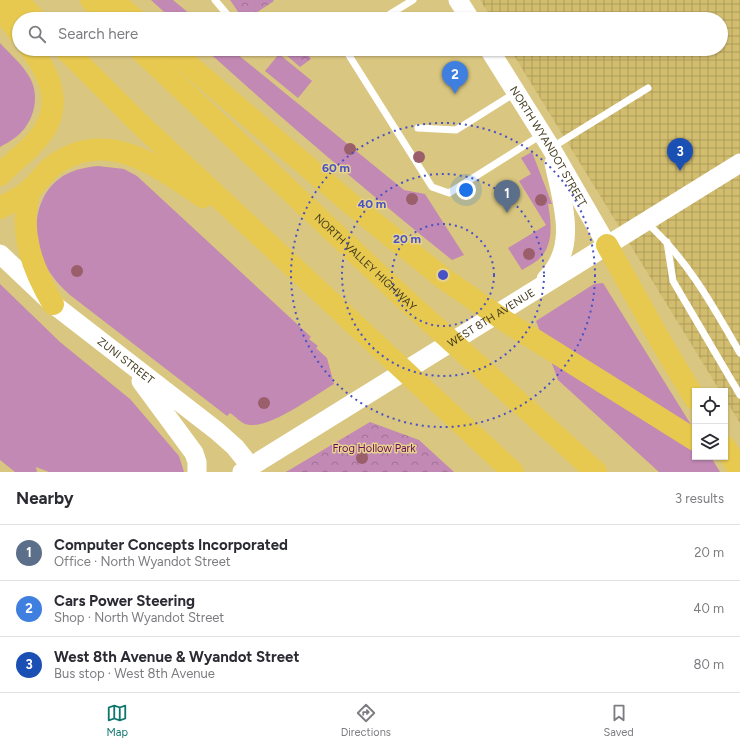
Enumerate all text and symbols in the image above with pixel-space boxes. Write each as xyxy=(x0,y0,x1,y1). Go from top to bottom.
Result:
search box xyxy=(12,12,728,56)
icon: search xyxy=(26,23,48,45)
text: Search here xyxy=(58,25,138,43)
pin: 2 xyxy=(442,61,468,94)
street label: NORTH WYANDOT STREET xyxy=(507,84,590,208)
pin: 3 xyxy=(667,138,693,171)
text: 60 m xyxy=(322,161,350,175)
your location xyxy=(456,180,476,200)
pin: 1 xyxy=(494,180,520,213)
text: 40 m xyxy=(358,197,386,211)
street label: NORTH VALLEY HIGHWAY xyxy=(312,211,420,313)
text: 20 m xyxy=(393,232,421,246)
centre of rings xyxy=(436,268,450,282)
street label: WEST 8TH AVENUE xyxy=(445,286,537,350)
street label: ZUNI STREET xyxy=(95,334,157,386)
map controls xyxy=(692,388,728,460)
button: locate xyxy=(692,388,728,424)
button: layers xyxy=(692,424,728,460)
park label: Frog Hollow Park xyxy=(332,442,416,455)
text: Nearby xyxy=(16,488,74,508)
text: 3 results xyxy=(675,491,724,506)
text: Computer Concepts Incorporated xyxy=(54,536,288,554)
text: 1 xyxy=(26,545,32,560)
text: 20 m xyxy=(694,545,724,560)
text: Office · North Wyandot Street xyxy=(54,554,231,569)
text: Cars Power Steering xyxy=(54,592,195,610)
text: 2 xyxy=(25,601,33,616)
text: 40 m xyxy=(693,601,724,616)
text: Shop · North Wyandot Street xyxy=(54,610,224,625)
text: West 8th Avenue & Wyandot Street xyxy=(54,648,299,666)
text: 3 xyxy=(25,657,33,672)
text: 80 m xyxy=(693,657,724,672)
text: Bus stop · West 8th Avenue xyxy=(54,666,215,681)
tab: Map xyxy=(106,702,128,739)
tab: Directions xyxy=(341,702,391,739)
tab: Saved xyxy=(603,702,634,739)

